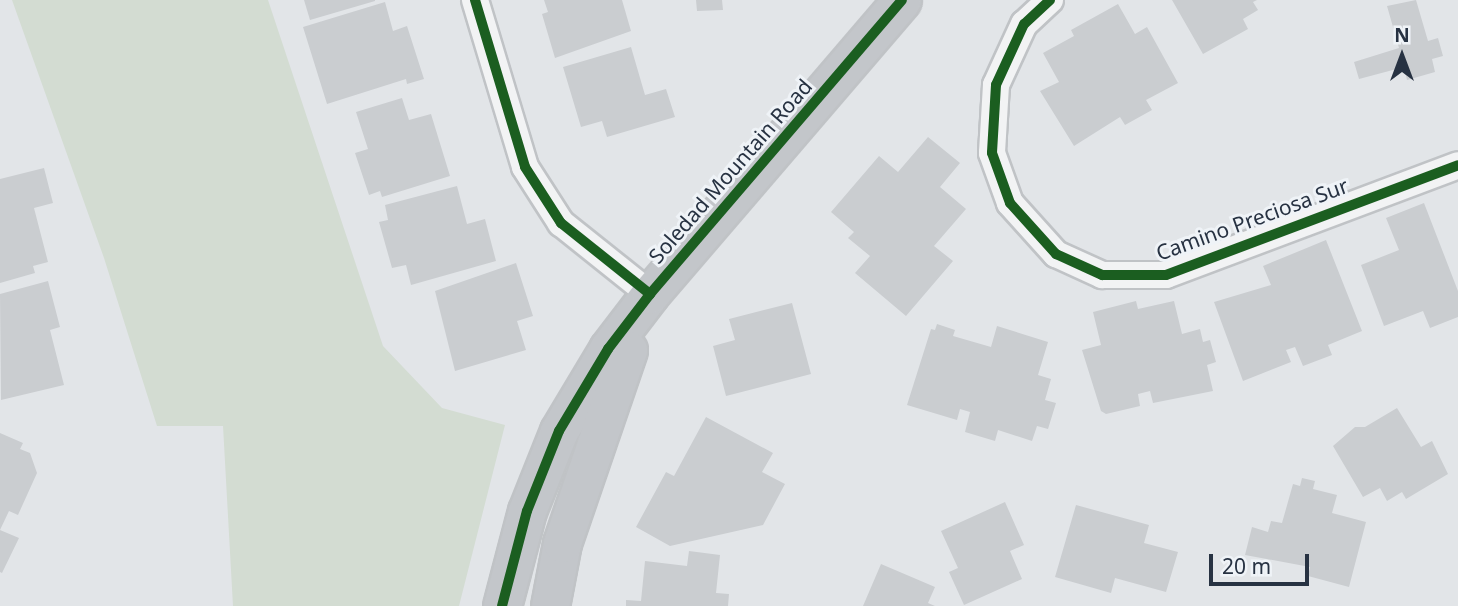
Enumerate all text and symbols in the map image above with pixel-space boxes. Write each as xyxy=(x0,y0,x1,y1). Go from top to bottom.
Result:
north arrow xyxy=(1367,21,1437,91)
text: N xyxy=(1394,22,1410,48)
street label: Soledad Mountain Road xyxy=(643,74,817,268)
street label: Camino Preciosa Sur xyxy=(1152,172,1352,266)
scale bar xyxy=(1213,540,1313,584)
text: 20 m xyxy=(1222,552,1271,580)

